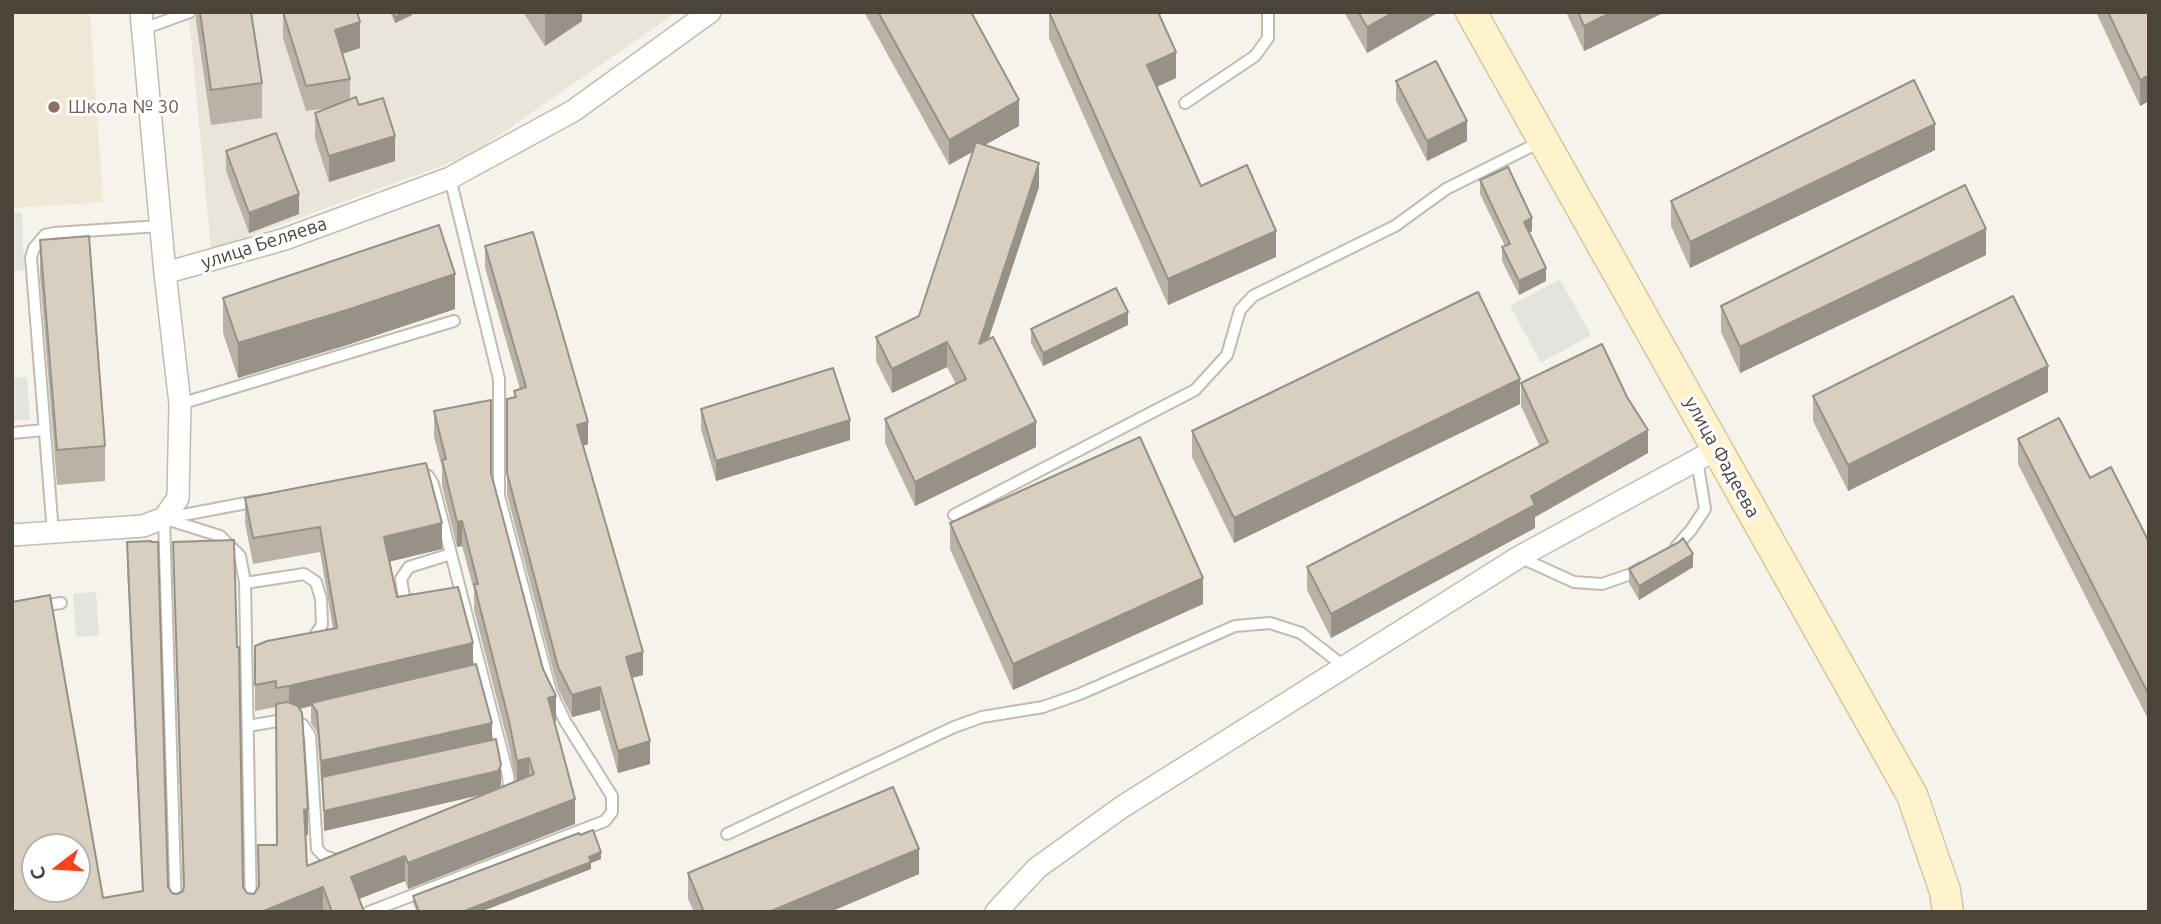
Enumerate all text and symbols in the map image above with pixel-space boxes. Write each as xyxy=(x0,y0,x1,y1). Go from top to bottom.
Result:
place label: Школа № 30 xyxy=(68,96,179,118)
marker: Школа № 30 xyxy=(46,99,62,115)
street label: улица Беляева xyxy=(198,212,330,274)
street label: улица Фадеева xyxy=(1679,393,1765,521)
north arrow xyxy=(21,833,91,903)
text: С xyxy=(26,865,50,883)

